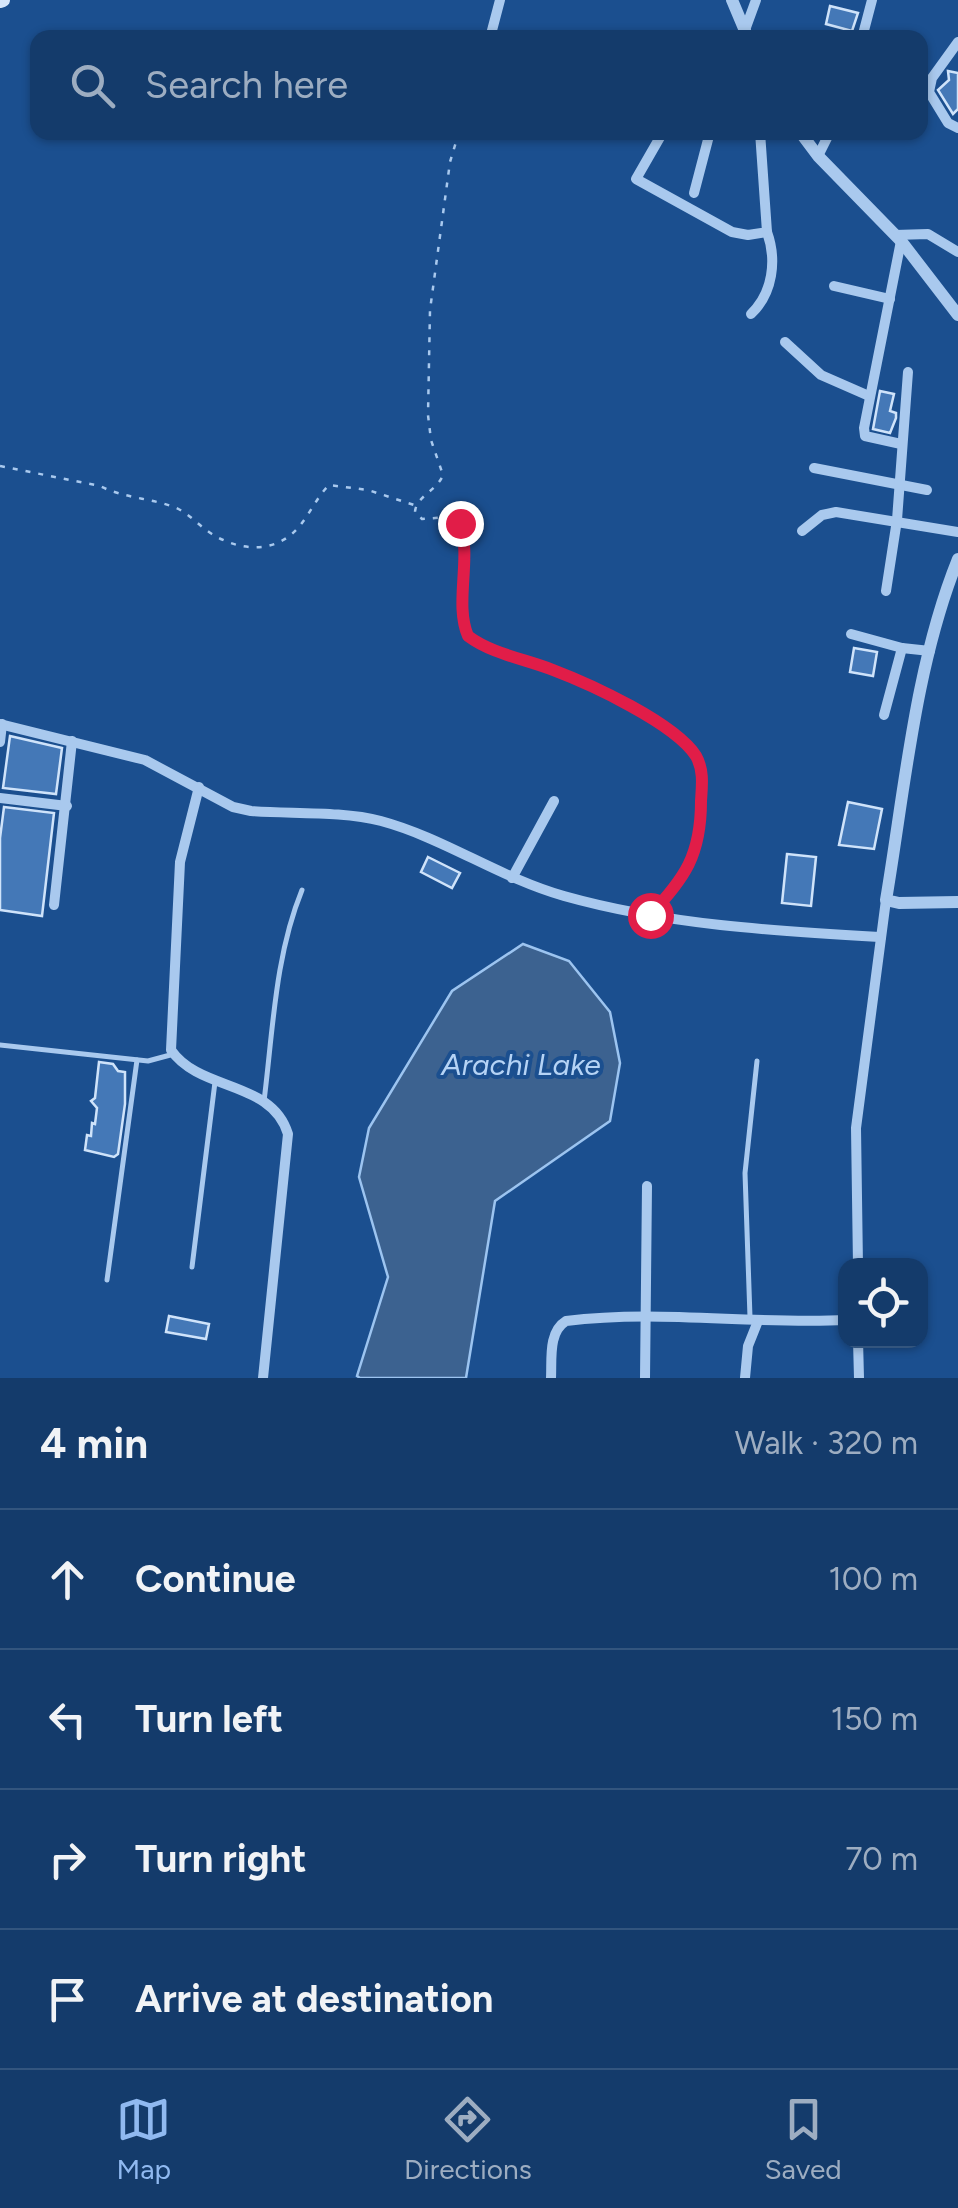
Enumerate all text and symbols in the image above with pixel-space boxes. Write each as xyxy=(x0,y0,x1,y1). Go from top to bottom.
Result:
search box xyxy=(30,30,928,140)
icon: search xyxy=(65,58,120,113)
text: Search here xyxy=(145,62,348,108)
route end xyxy=(438,501,484,547)
route start xyxy=(628,893,674,939)
water label: Arachi Lake xyxy=(440,1046,601,1083)
map controls xyxy=(838,1258,928,1348)
button: locate xyxy=(838,1258,928,1348)
text: 4 min xyxy=(40,1418,148,1469)
text: Walk · 320 m xyxy=(735,1424,918,1462)
icon: ahead xyxy=(40,1552,95,1607)
text: Continue xyxy=(135,1556,296,1602)
text: 100 m xyxy=(829,1560,918,1598)
icon: left xyxy=(40,1692,95,1747)
text: Turn left xyxy=(135,1696,283,1742)
text: 150 m xyxy=(831,1700,918,1738)
icon: right xyxy=(40,1832,95,1887)
text: Turn right xyxy=(135,1836,307,1882)
text: 70 m xyxy=(845,1840,918,1878)
icon: arrive xyxy=(40,1972,95,2027)
text: Arrive at destination xyxy=(135,1976,493,2022)
tab: Map xyxy=(116,2092,171,2186)
tab: Directions xyxy=(404,2092,532,2186)
tab: Saved xyxy=(764,2092,842,2186)

